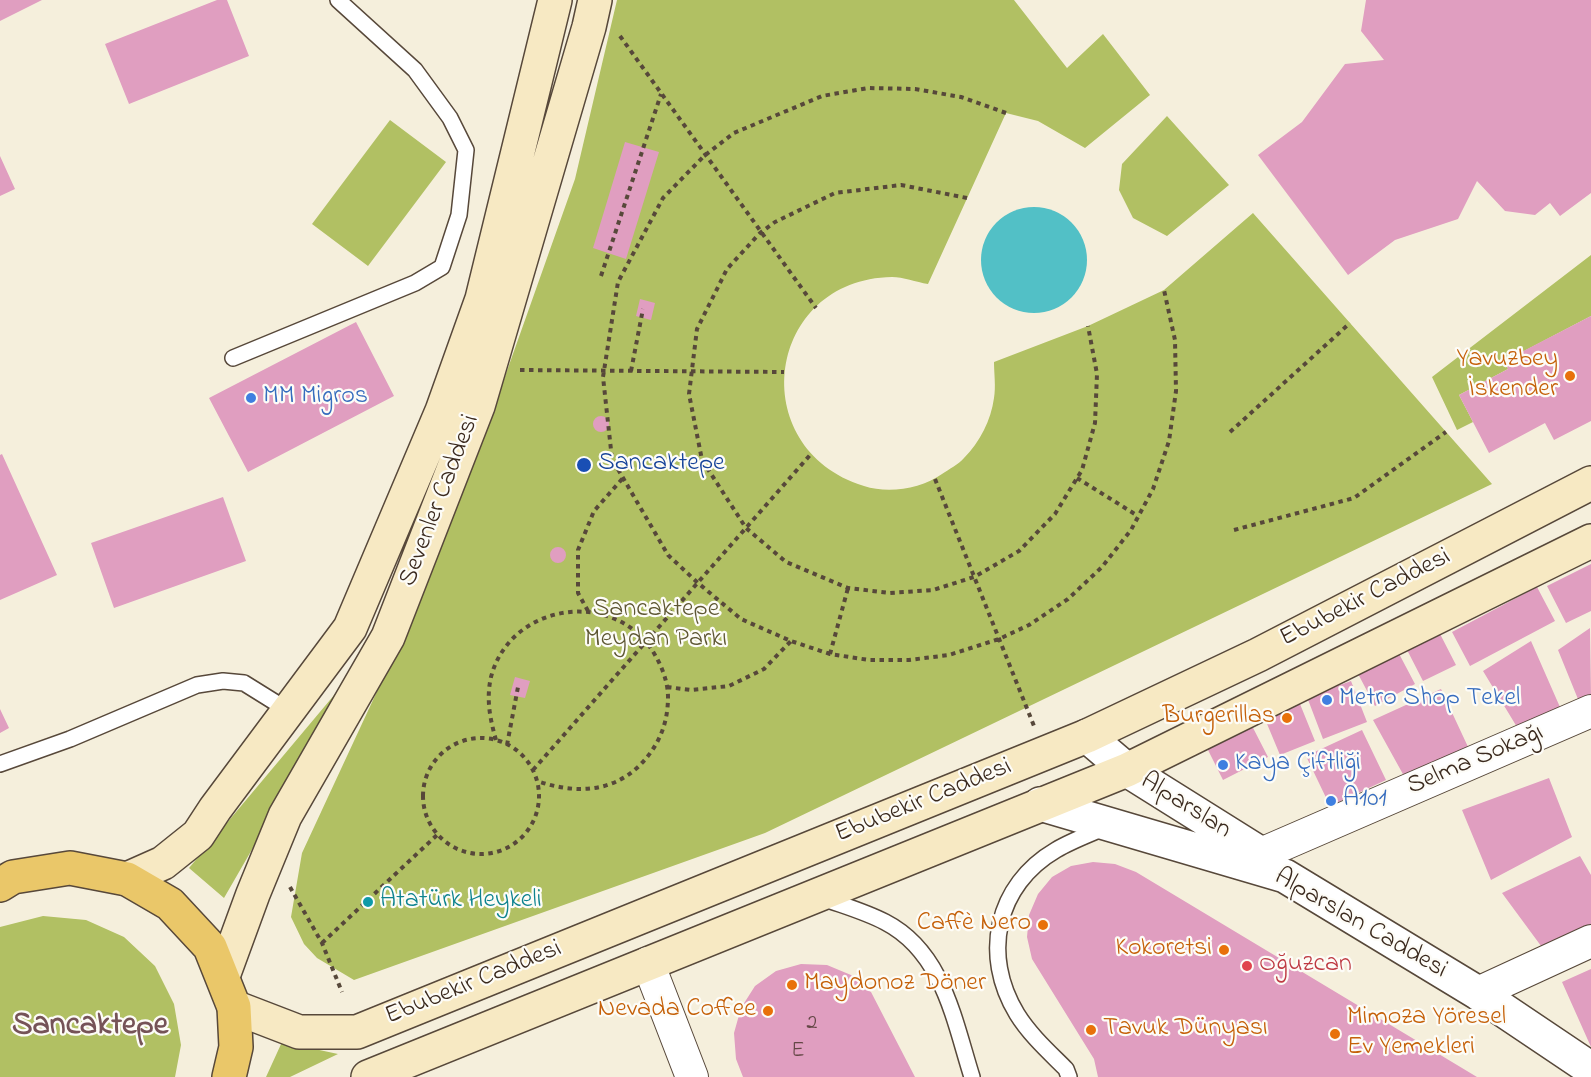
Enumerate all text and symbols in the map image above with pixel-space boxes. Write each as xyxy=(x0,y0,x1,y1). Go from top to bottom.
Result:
place label: Yavuzbey İskender xyxy=(1456,345,1558,406)
marker: Yavuzbey İskender xyxy=(1563,369,1577,383)
place label: MM Migros xyxy=(263,382,368,414)
marker: MM Migros xyxy=(244,391,258,405)
street label: Sevenler Caddesi xyxy=(394,411,488,591)
place label: Sancaktepe xyxy=(598,449,725,481)
marker: Sancaktepe xyxy=(575,456,593,474)
street label: Ebubekir Caddesi xyxy=(1275,543,1457,655)
park label: Sancaktepe Meydan Parkı xyxy=(585,595,727,656)
place label: Metro Shop Tekel xyxy=(1339,684,1520,716)
marker: Metro Shop Tekel xyxy=(1320,693,1334,707)
place label: Burgerillas xyxy=(1163,702,1275,734)
marker: Burgerillas xyxy=(1280,711,1294,725)
street label: Selma Sokağı xyxy=(1403,718,1549,804)
place label: Kaya Çiftliği xyxy=(1235,749,1361,781)
street label: Ebubekir Caddesi xyxy=(831,752,1017,852)
marker: Kaya Çiftliği xyxy=(1216,758,1230,772)
street label: Alparslan xyxy=(1134,767,1236,847)
place label: A101 xyxy=(1343,785,1387,817)
marker: A101 xyxy=(1324,794,1338,808)
street label: Alparslan Caddesi xyxy=(1268,863,1452,987)
place label: Atatürk Heykeli xyxy=(380,886,542,918)
marker: Atatürk Heykeli xyxy=(361,895,375,909)
place label: Caffè Nero xyxy=(917,909,1031,941)
marker: Caffè Nero xyxy=(1036,918,1050,932)
street label: Ebubekir Caddesi xyxy=(381,934,567,1034)
place label: Kokoretsi xyxy=(1115,934,1212,966)
marker: Kokoretsi xyxy=(1217,943,1231,957)
place label: Oğuzcan xyxy=(1259,950,1352,982)
marker: Oğuzcan xyxy=(1240,959,1254,973)
place label: Maydonoz Döner xyxy=(804,969,986,1001)
marker: Maydonoz Döner xyxy=(785,978,799,992)
place label: Nevada Coffee xyxy=(598,995,756,1027)
place label: Mimoza Yöresel Ev Yemekleri xyxy=(1347,1003,1506,1064)
marker: Nevada Coffee xyxy=(761,1004,775,1018)
district label: Sancaktepe xyxy=(12,1009,168,1047)
house number: 2 xyxy=(807,1011,817,1037)
place label: Tavuk Dünyası xyxy=(1103,1014,1268,1046)
marker: Tavuk Dünyası xyxy=(1084,1023,1098,1037)
marker: Mimoza Yöresel Ev Yemekleri xyxy=(1328,1027,1342,1041)
house number: E xyxy=(791,1039,805,1065)

